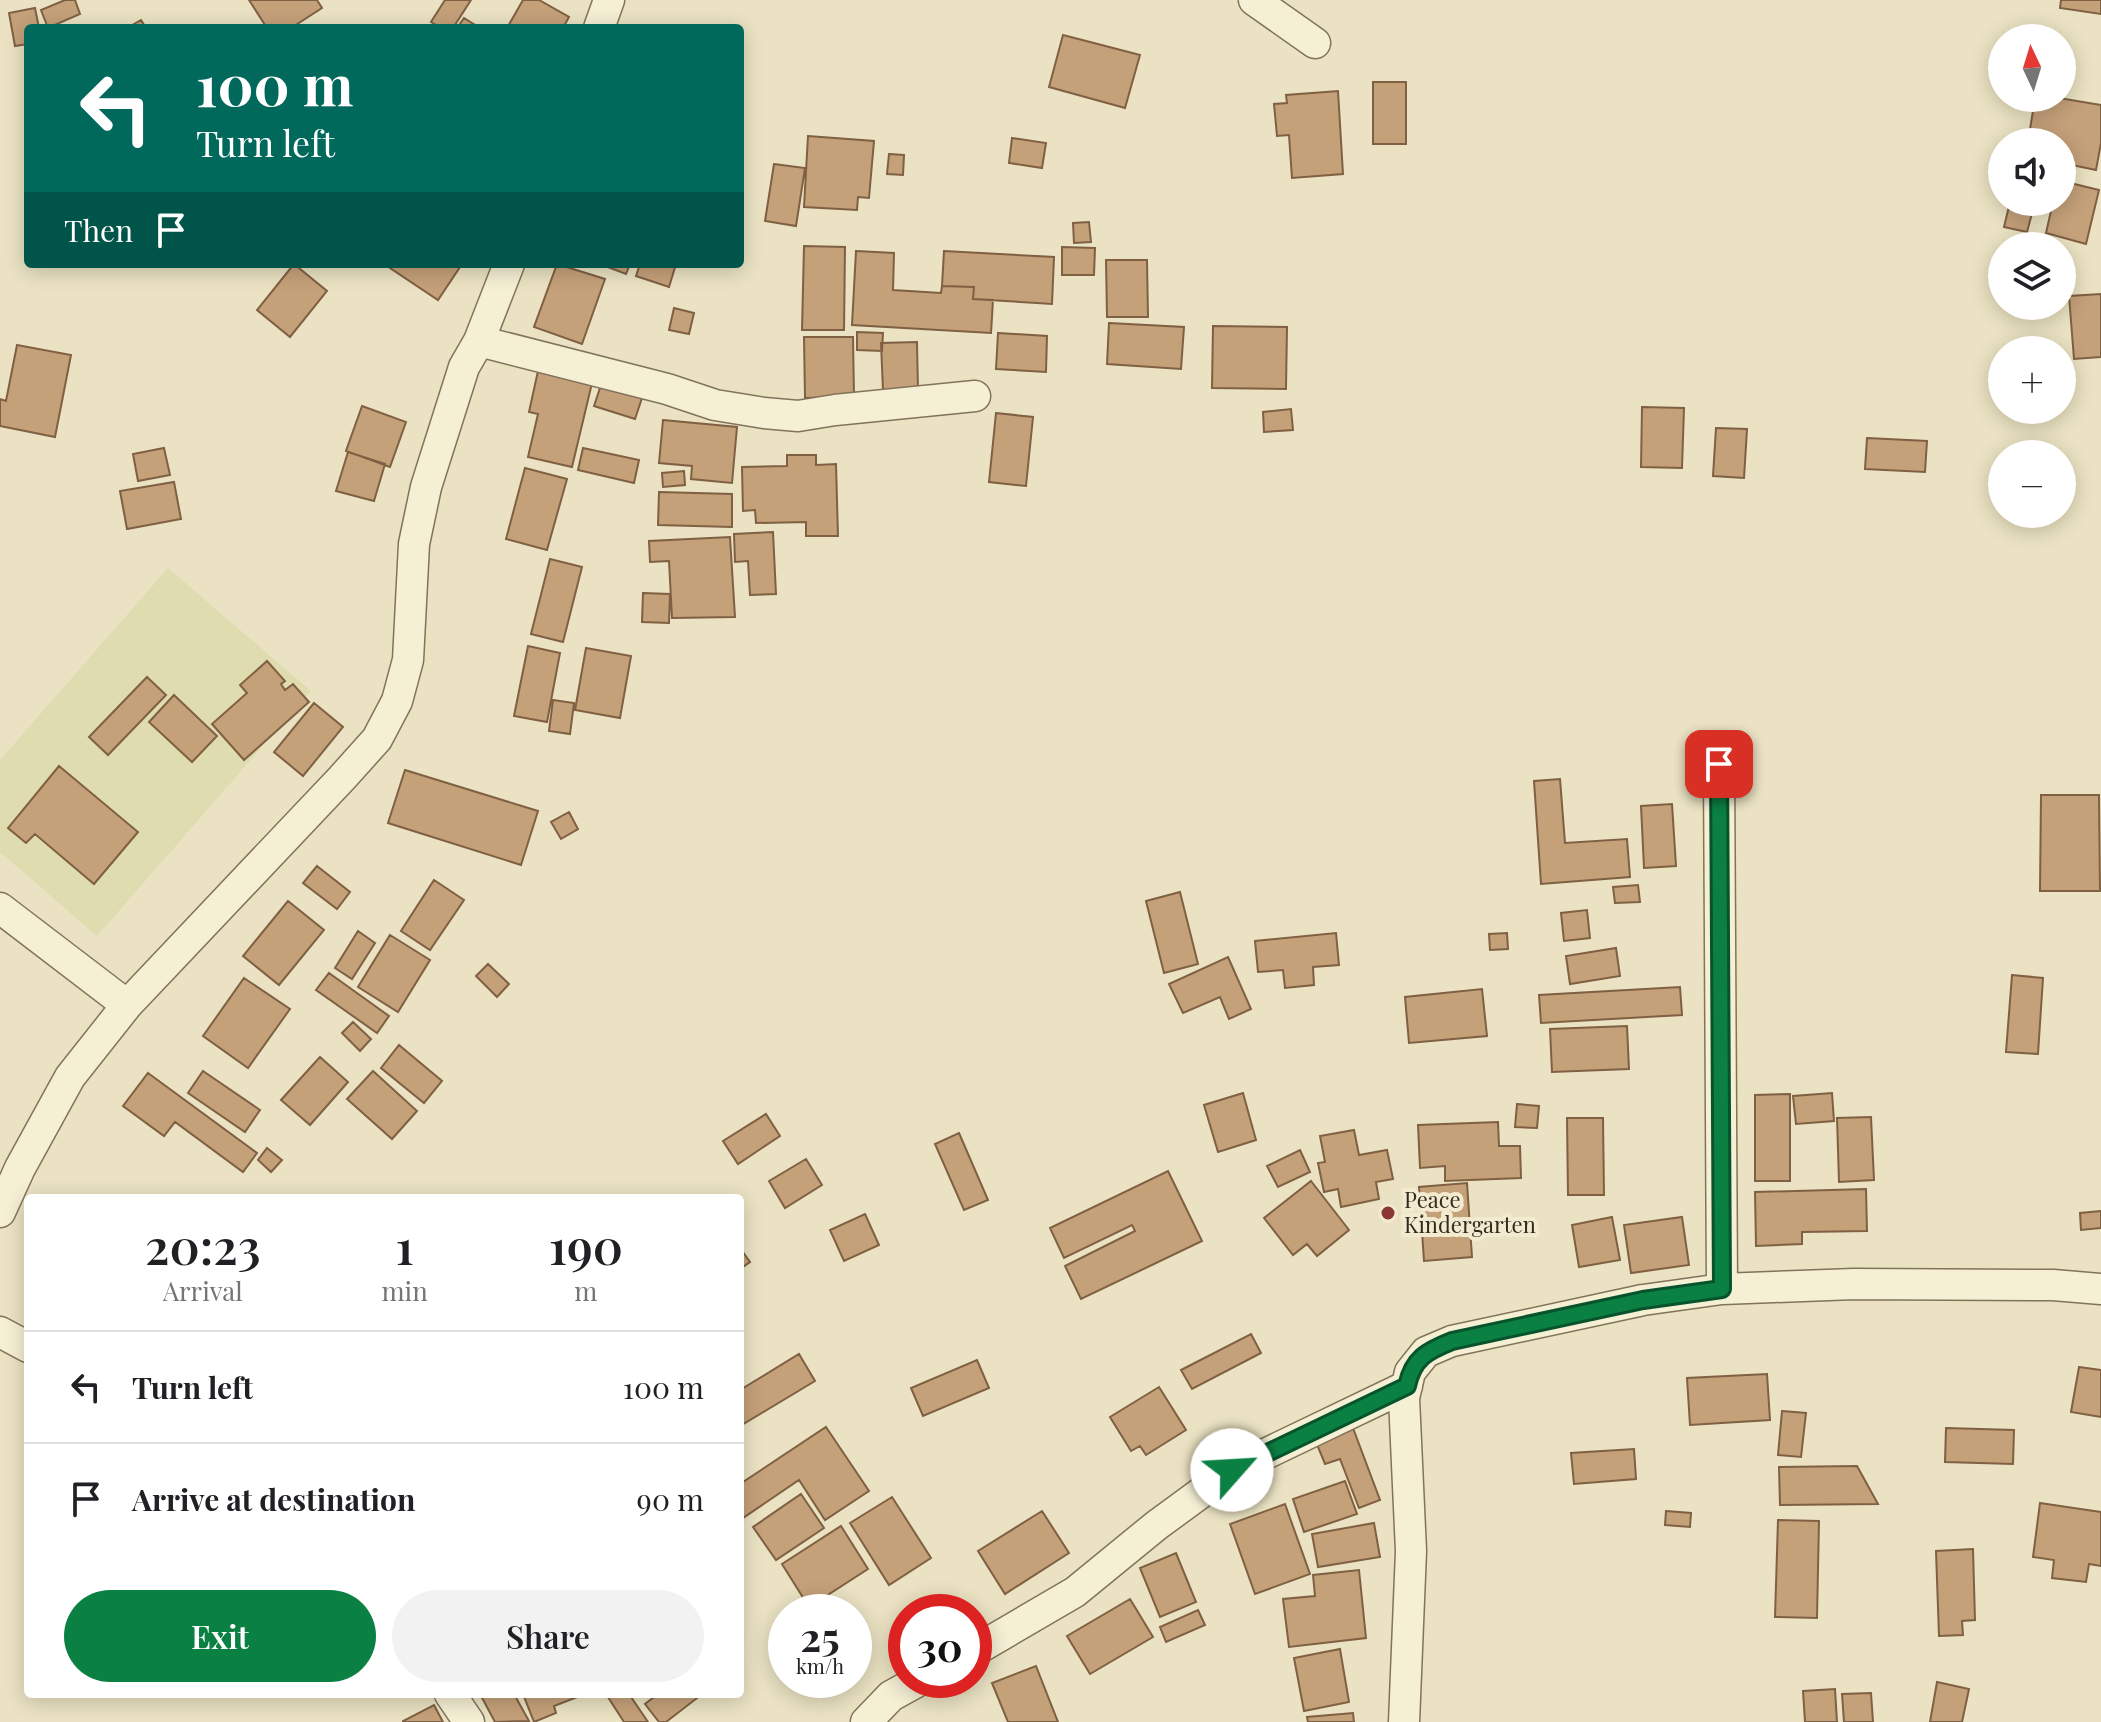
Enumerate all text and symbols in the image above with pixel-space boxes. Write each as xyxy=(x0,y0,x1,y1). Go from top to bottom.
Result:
north arrow xyxy=(1988,24,2076,112)
map controls xyxy=(1988,24,2076,528)
text: 100 m xyxy=(196,46,353,121)
icon: left xyxy=(64,56,168,160)
text: Turn left xyxy=(196,118,335,166)
button: sound xyxy=(1988,128,2076,216)
icon: arrive xyxy=(149,208,193,252)
text: Then xyxy=(64,210,133,250)
button: layers xyxy=(1988,232,2076,320)
button: + xyxy=(1988,336,2076,424)
button: − xyxy=(1988,440,2076,528)
pin xyxy=(1685,730,1753,798)
icon: arrive xyxy=(1697,742,1741,786)
place label: Peace Kindergarten xyxy=(1404,1184,1536,1239)
marker: Peace Kindergarten xyxy=(1379,1204,1397,1222)
text: 20:23 xyxy=(145,1213,260,1277)
text: 1 xyxy=(395,1213,414,1277)
text: 190 xyxy=(549,1213,623,1277)
text: Arrival xyxy=(163,1273,243,1308)
text: min xyxy=(381,1273,428,1308)
text: m xyxy=(574,1273,597,1308)
icon: left xyxy=(64,1365,108,1409)
text: Turn left xyxy=(132,1367,253,1407)
text: 100 m xyxy=(623,1367,704,1407)
position arrow xyxy=(1190,1428,1274,1512)
icon: arrive xyxy=(64,1477,108,1521)
text: Arrive at destination xyxy=(132,1479,415,1519)
text: 90 m xyxy=(637,1479,704,1519)
button: Exit xyxy=(64,1590,376,1682)
button: Share xyxy=(392,1590,704,1682)
speed limit sign: 30 xyxy=(888,1594,992,1698)
text: 25 xyxy=(800,1609,840,1662)
text: km/h xyxy=(796,1652,844,1679)

